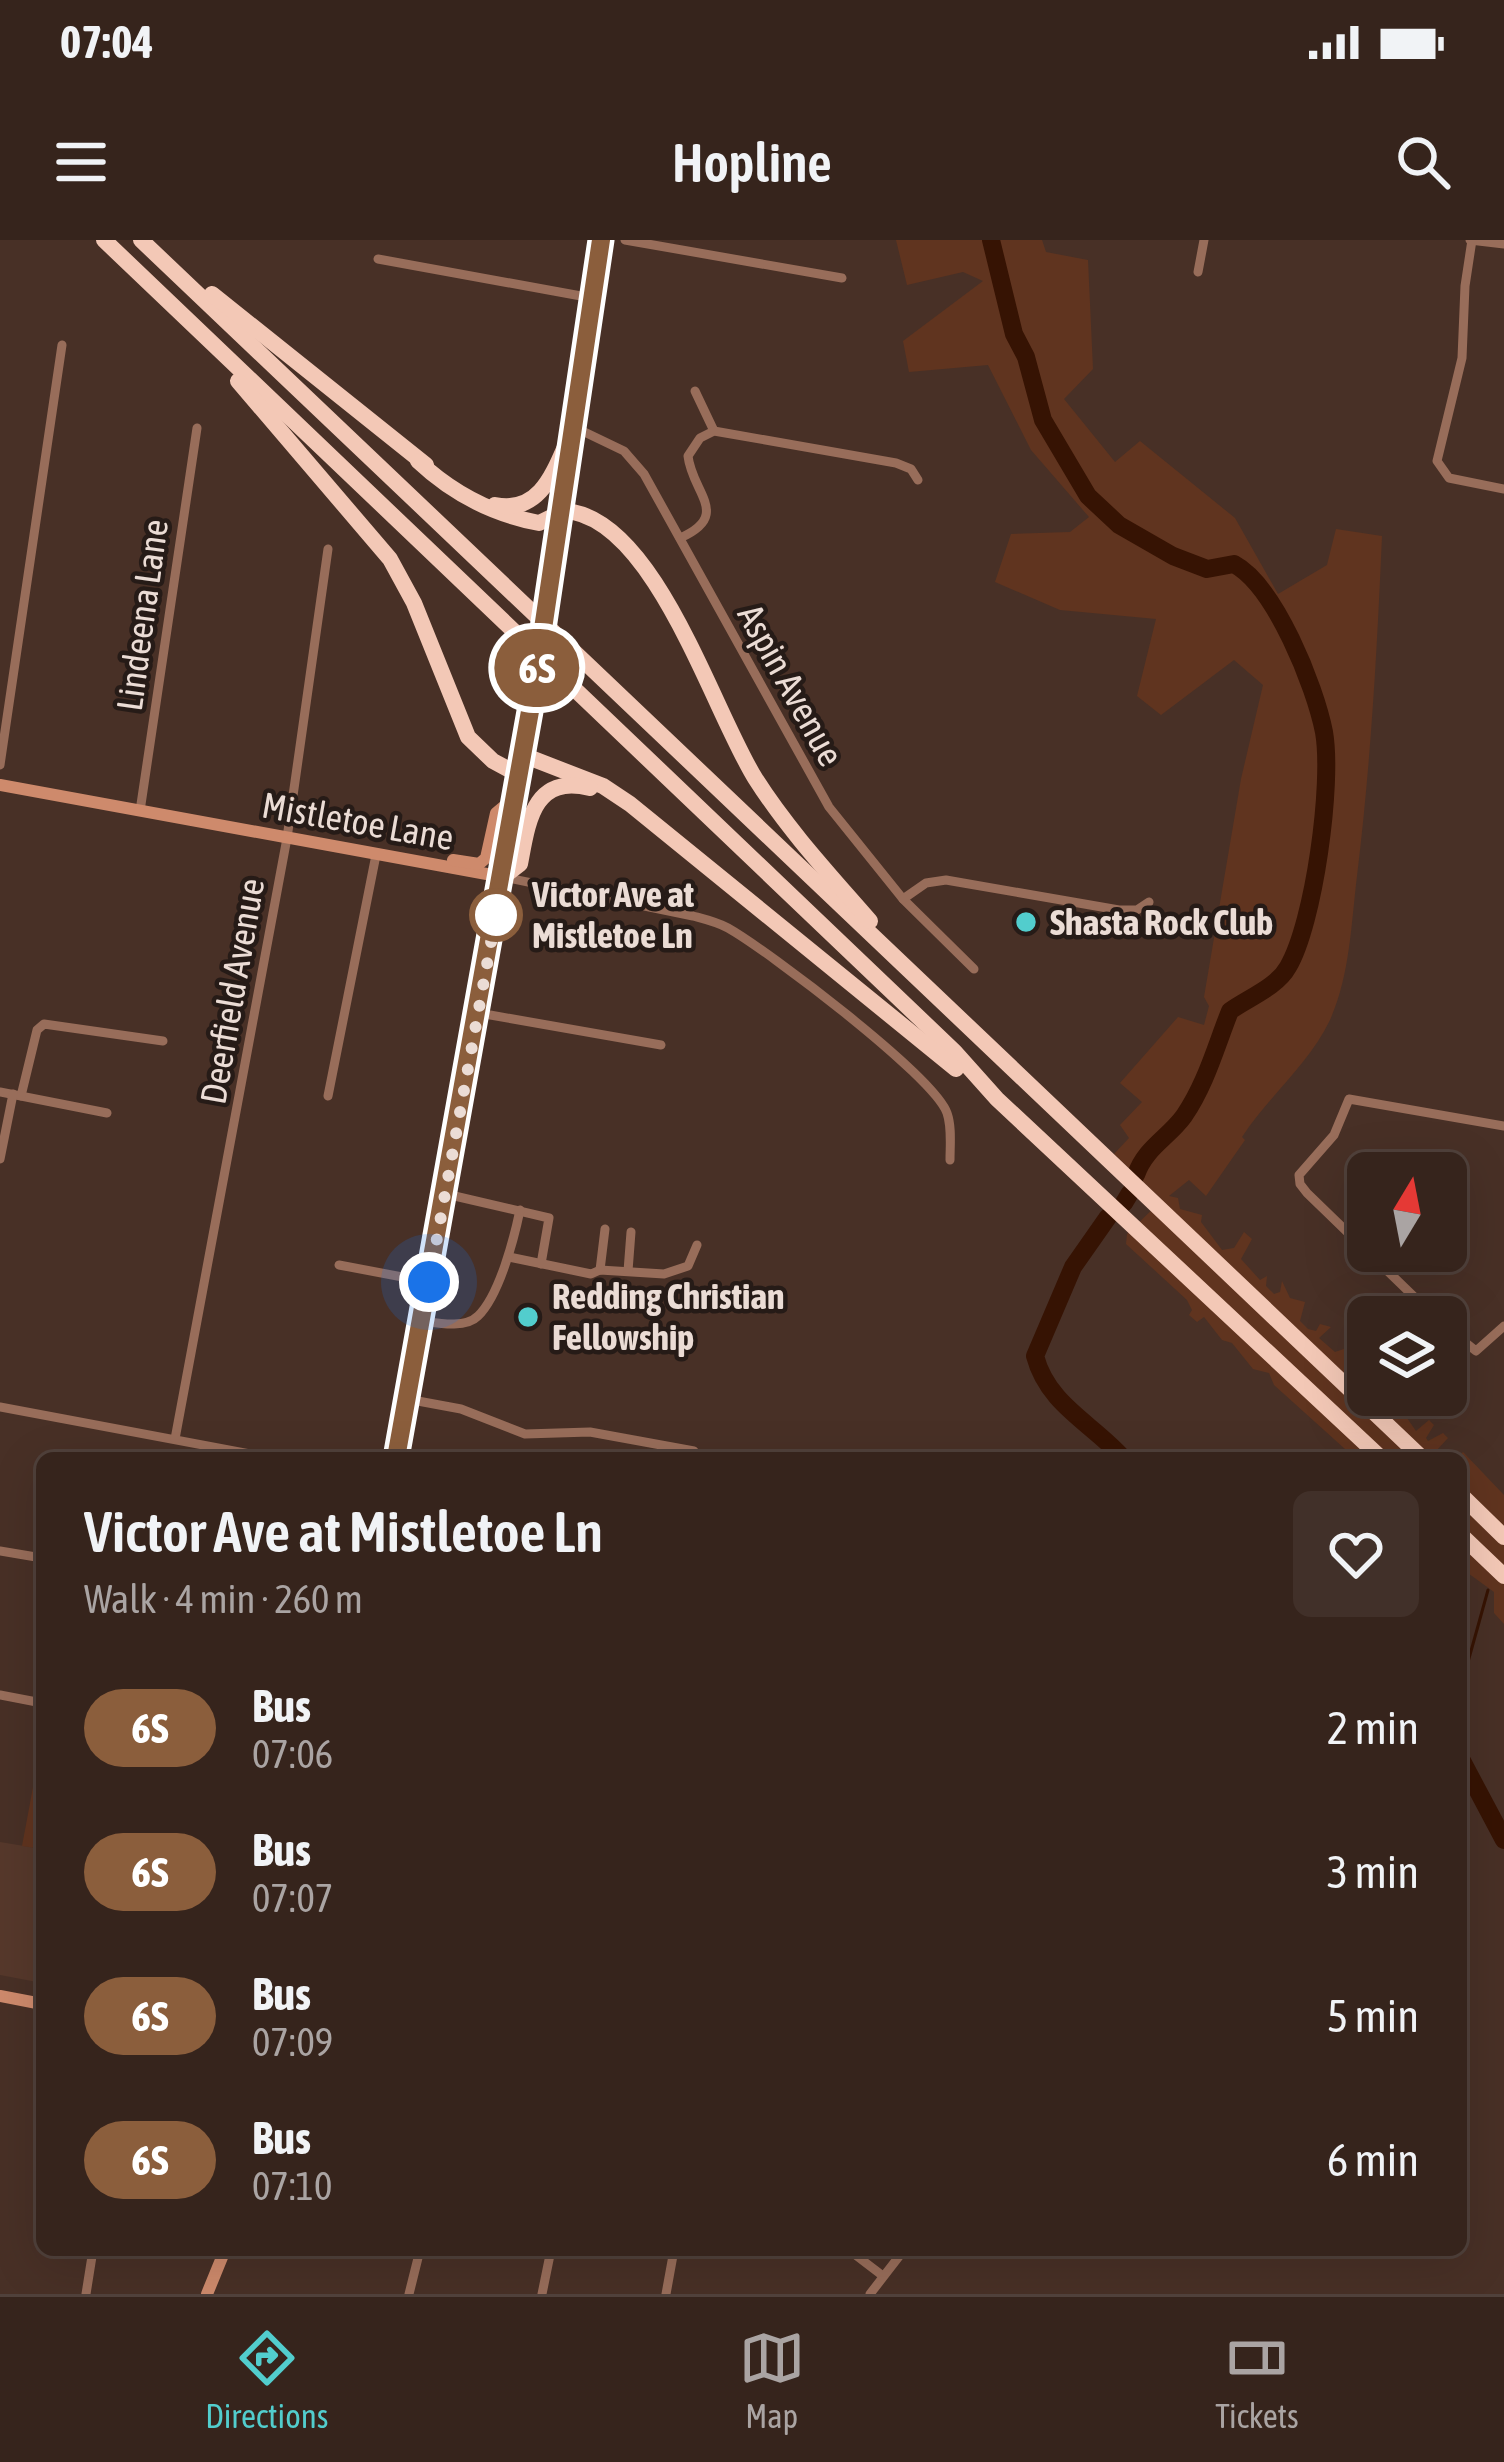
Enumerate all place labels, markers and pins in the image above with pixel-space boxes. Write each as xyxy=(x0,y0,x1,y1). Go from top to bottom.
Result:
place label: Victor Ave at Mistletoe Ln xyxy=(531,873,695,956)
marker: Victor Ave at Mistletoe Ln xyxy=(471,890,521,940)
place label: Shasta Rock Club xyxy=(1050,901,1273,943)
marker: Shasta Rock Club xyxy=(1013,909,1039,935)
place label: Redding Christian Fellowship xyxy=(552,1275,785,1358)
marker: Redding Christian Fellowship xyxy=(515,1304,541,1330)

